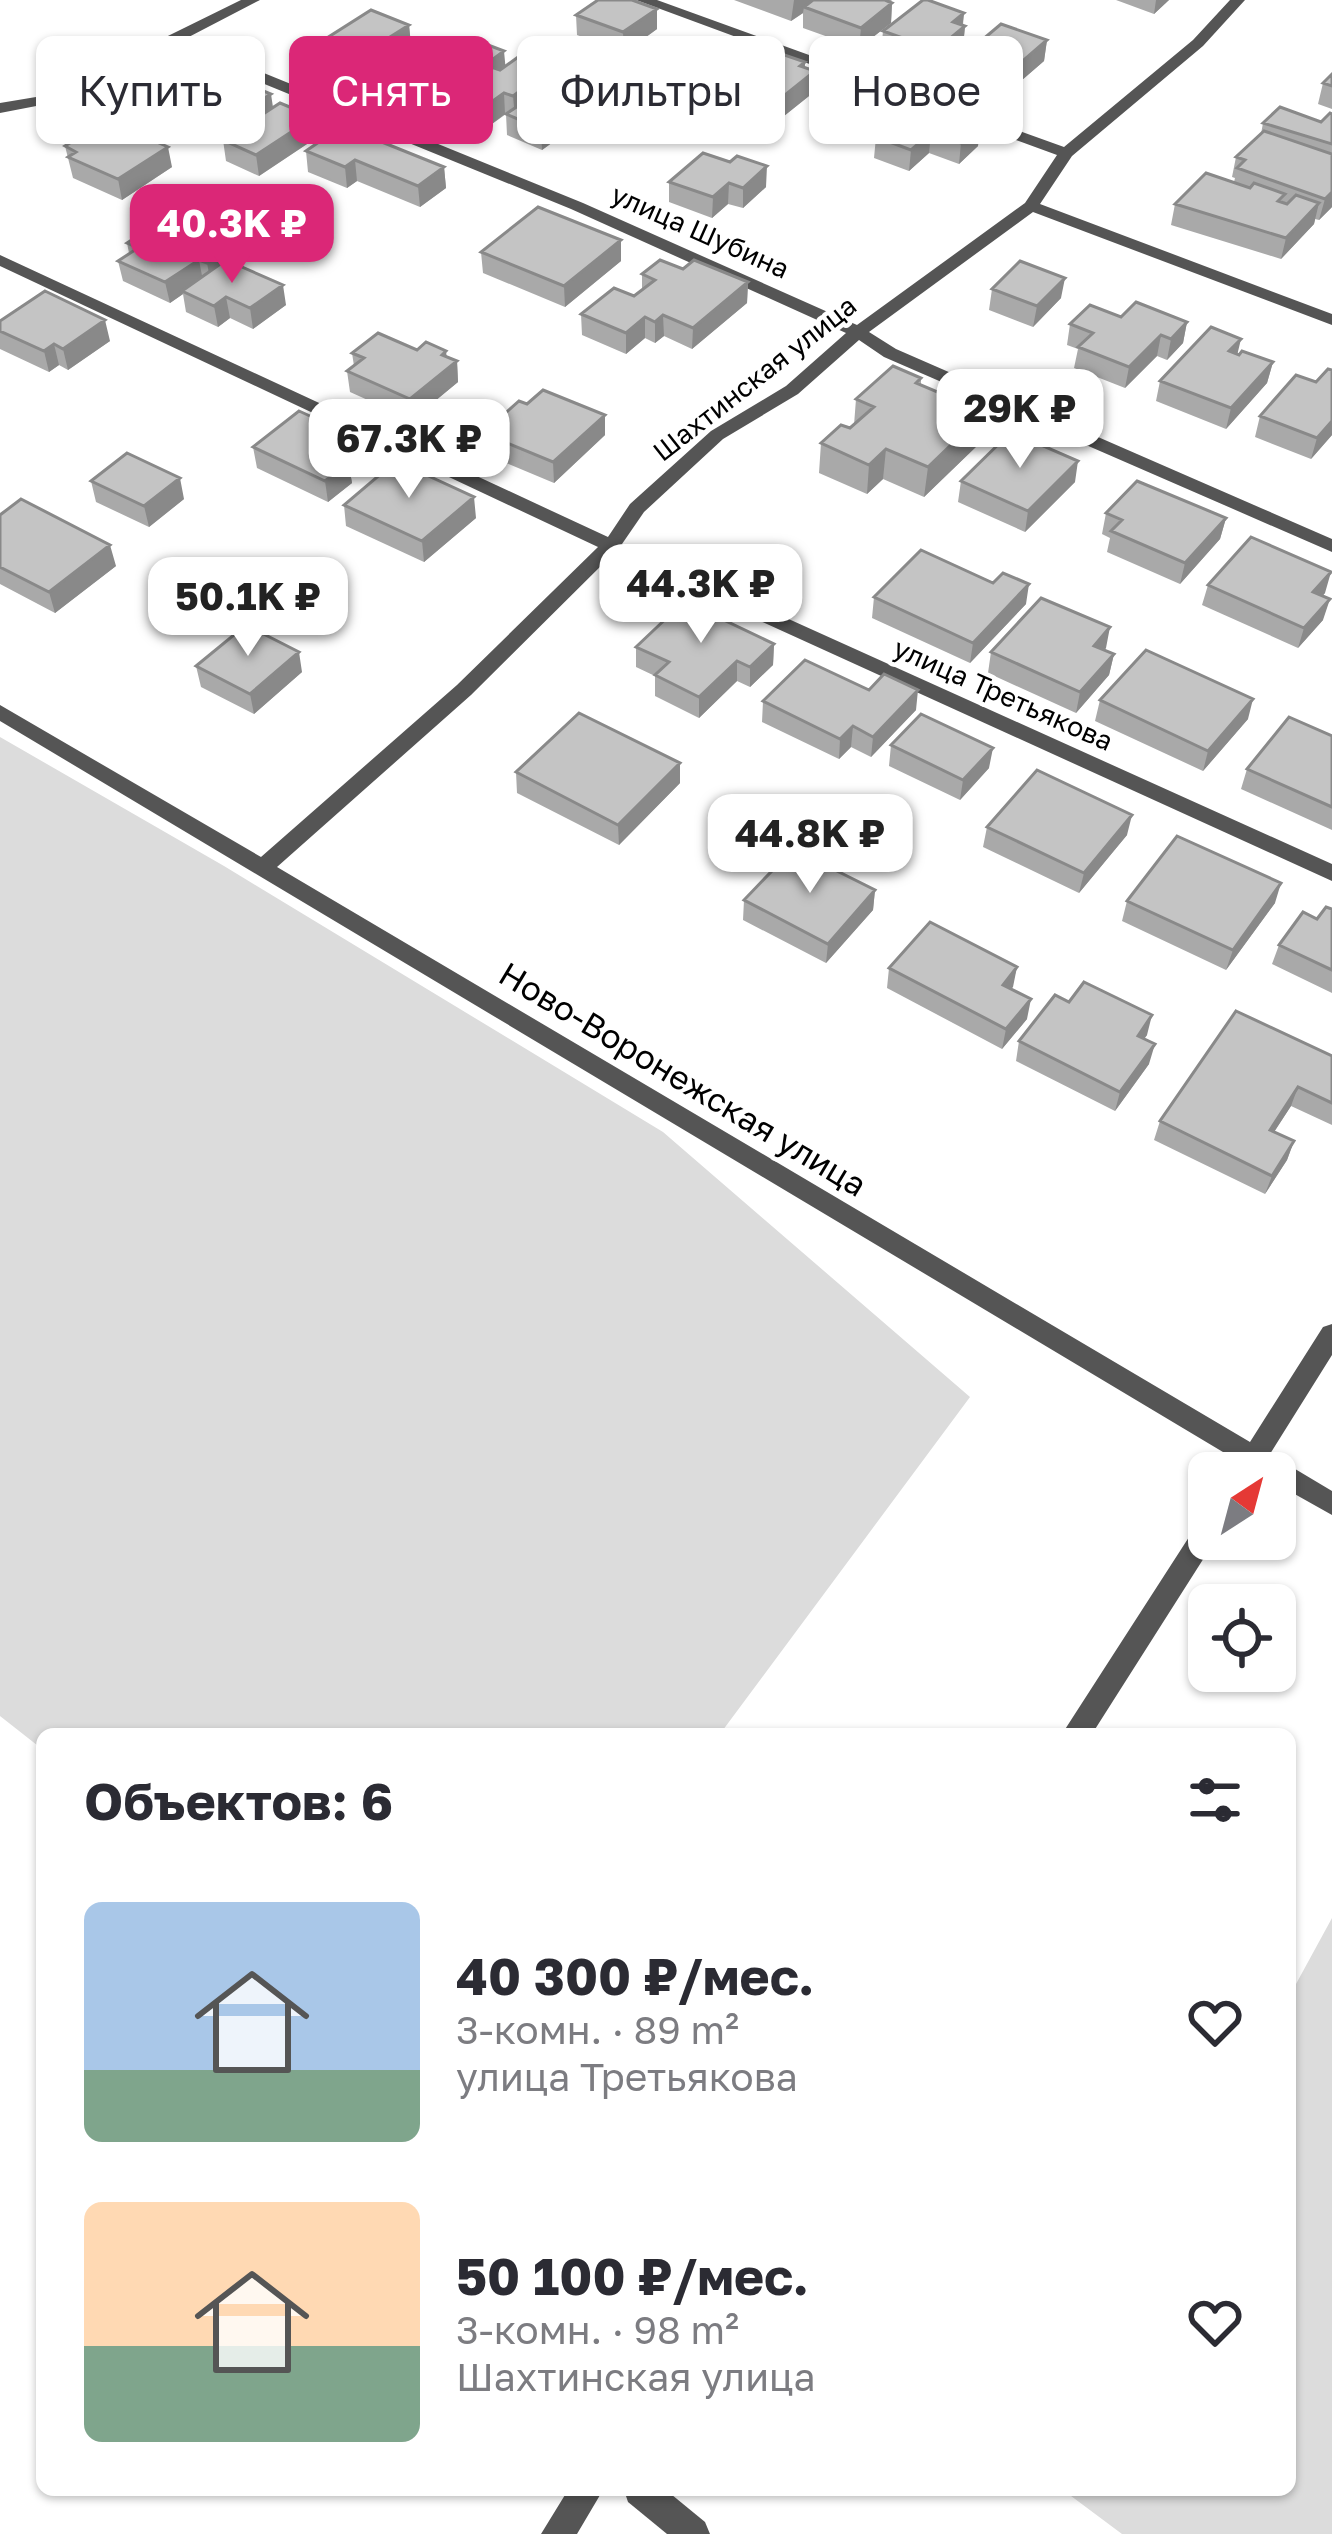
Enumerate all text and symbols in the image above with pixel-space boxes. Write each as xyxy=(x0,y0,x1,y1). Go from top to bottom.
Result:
chip: Купить xyxy=(36,36,265,144)
chip: Снять xyxy=(289,36,493,144)
chip: Фильтры xyxy=(517,36,785,144)
chip: Новое xyxy=(809,36,1023,144)
street label: улица Шубина xyxy=(606,178,794,285)
pin: 40.3K ₽ xyxy=(121,184,343,286)
text: 40.3K ₽ xyxy=(157,199,307,246)
street label: Шахтинская улица xyxy=(646,289,862,467)
pin: 29K ₽ xyxy=(936,369,1104,471)
text: 29K ₽ xyxy=(964,384,1076,431)
pin: 67.3K ₽ xyxy=(298,399,520,501)
text: 67.3K ₽ xyxy=(336,414,482,461)
pin: 44.3K ₽ xyxy=(590,544,812,646)
pin: 50.1K ₽ xyxy=(137,557,359,659)
text: 44.3K ₽ xyxy=(626,559,776,606)
text: 50.1K ₽ xyxy=(175,572,321,619)
street label: улица Третьякова xyxy=(889,631,1118,757)
pin: 44.8K ₽ xyxy=(699,794,921,896)
text: 44.8K ₽ xyxy=(735,809,885,856)
street label: Ново-Воронежская улица xyxy=(493,953,874,1204)
north arrow xyxy=(1188,1452,1296,1560)
map controls xyxy=(1188,1452,1296,1692)
button: locate xyxy=(1188,1584,1296,1692)
icon: filters xyxy=(1182,1767,1248,1833)
text: Объектов: 6 xyxy=(84,1770,393,1831)
text: 40 300 ₽/мес. xyxy=(456,1945,814,2006)
icon: home xyxy=(180,1950,324,2094)
icon: heart xyxy=(1182,1989,1248,2055)
text: 3-комн. · 89 m² xyxy=(456,2006,739,2053)
text: улица Третьякова xyxy=(456,2053,798,2100)
text: 50 100 ₽/мес. xyxy=(456,2245,809,2306)
icon: home xyxy=(180,2250,324,2394)
icon: heart xyxy=(1182,2289,1248,2355)
text: 3-комн. · 98 m² xyxy=(456,2306,739,2353)
text: Шахтинская улица xyxy=(456,2353,816,2400)

